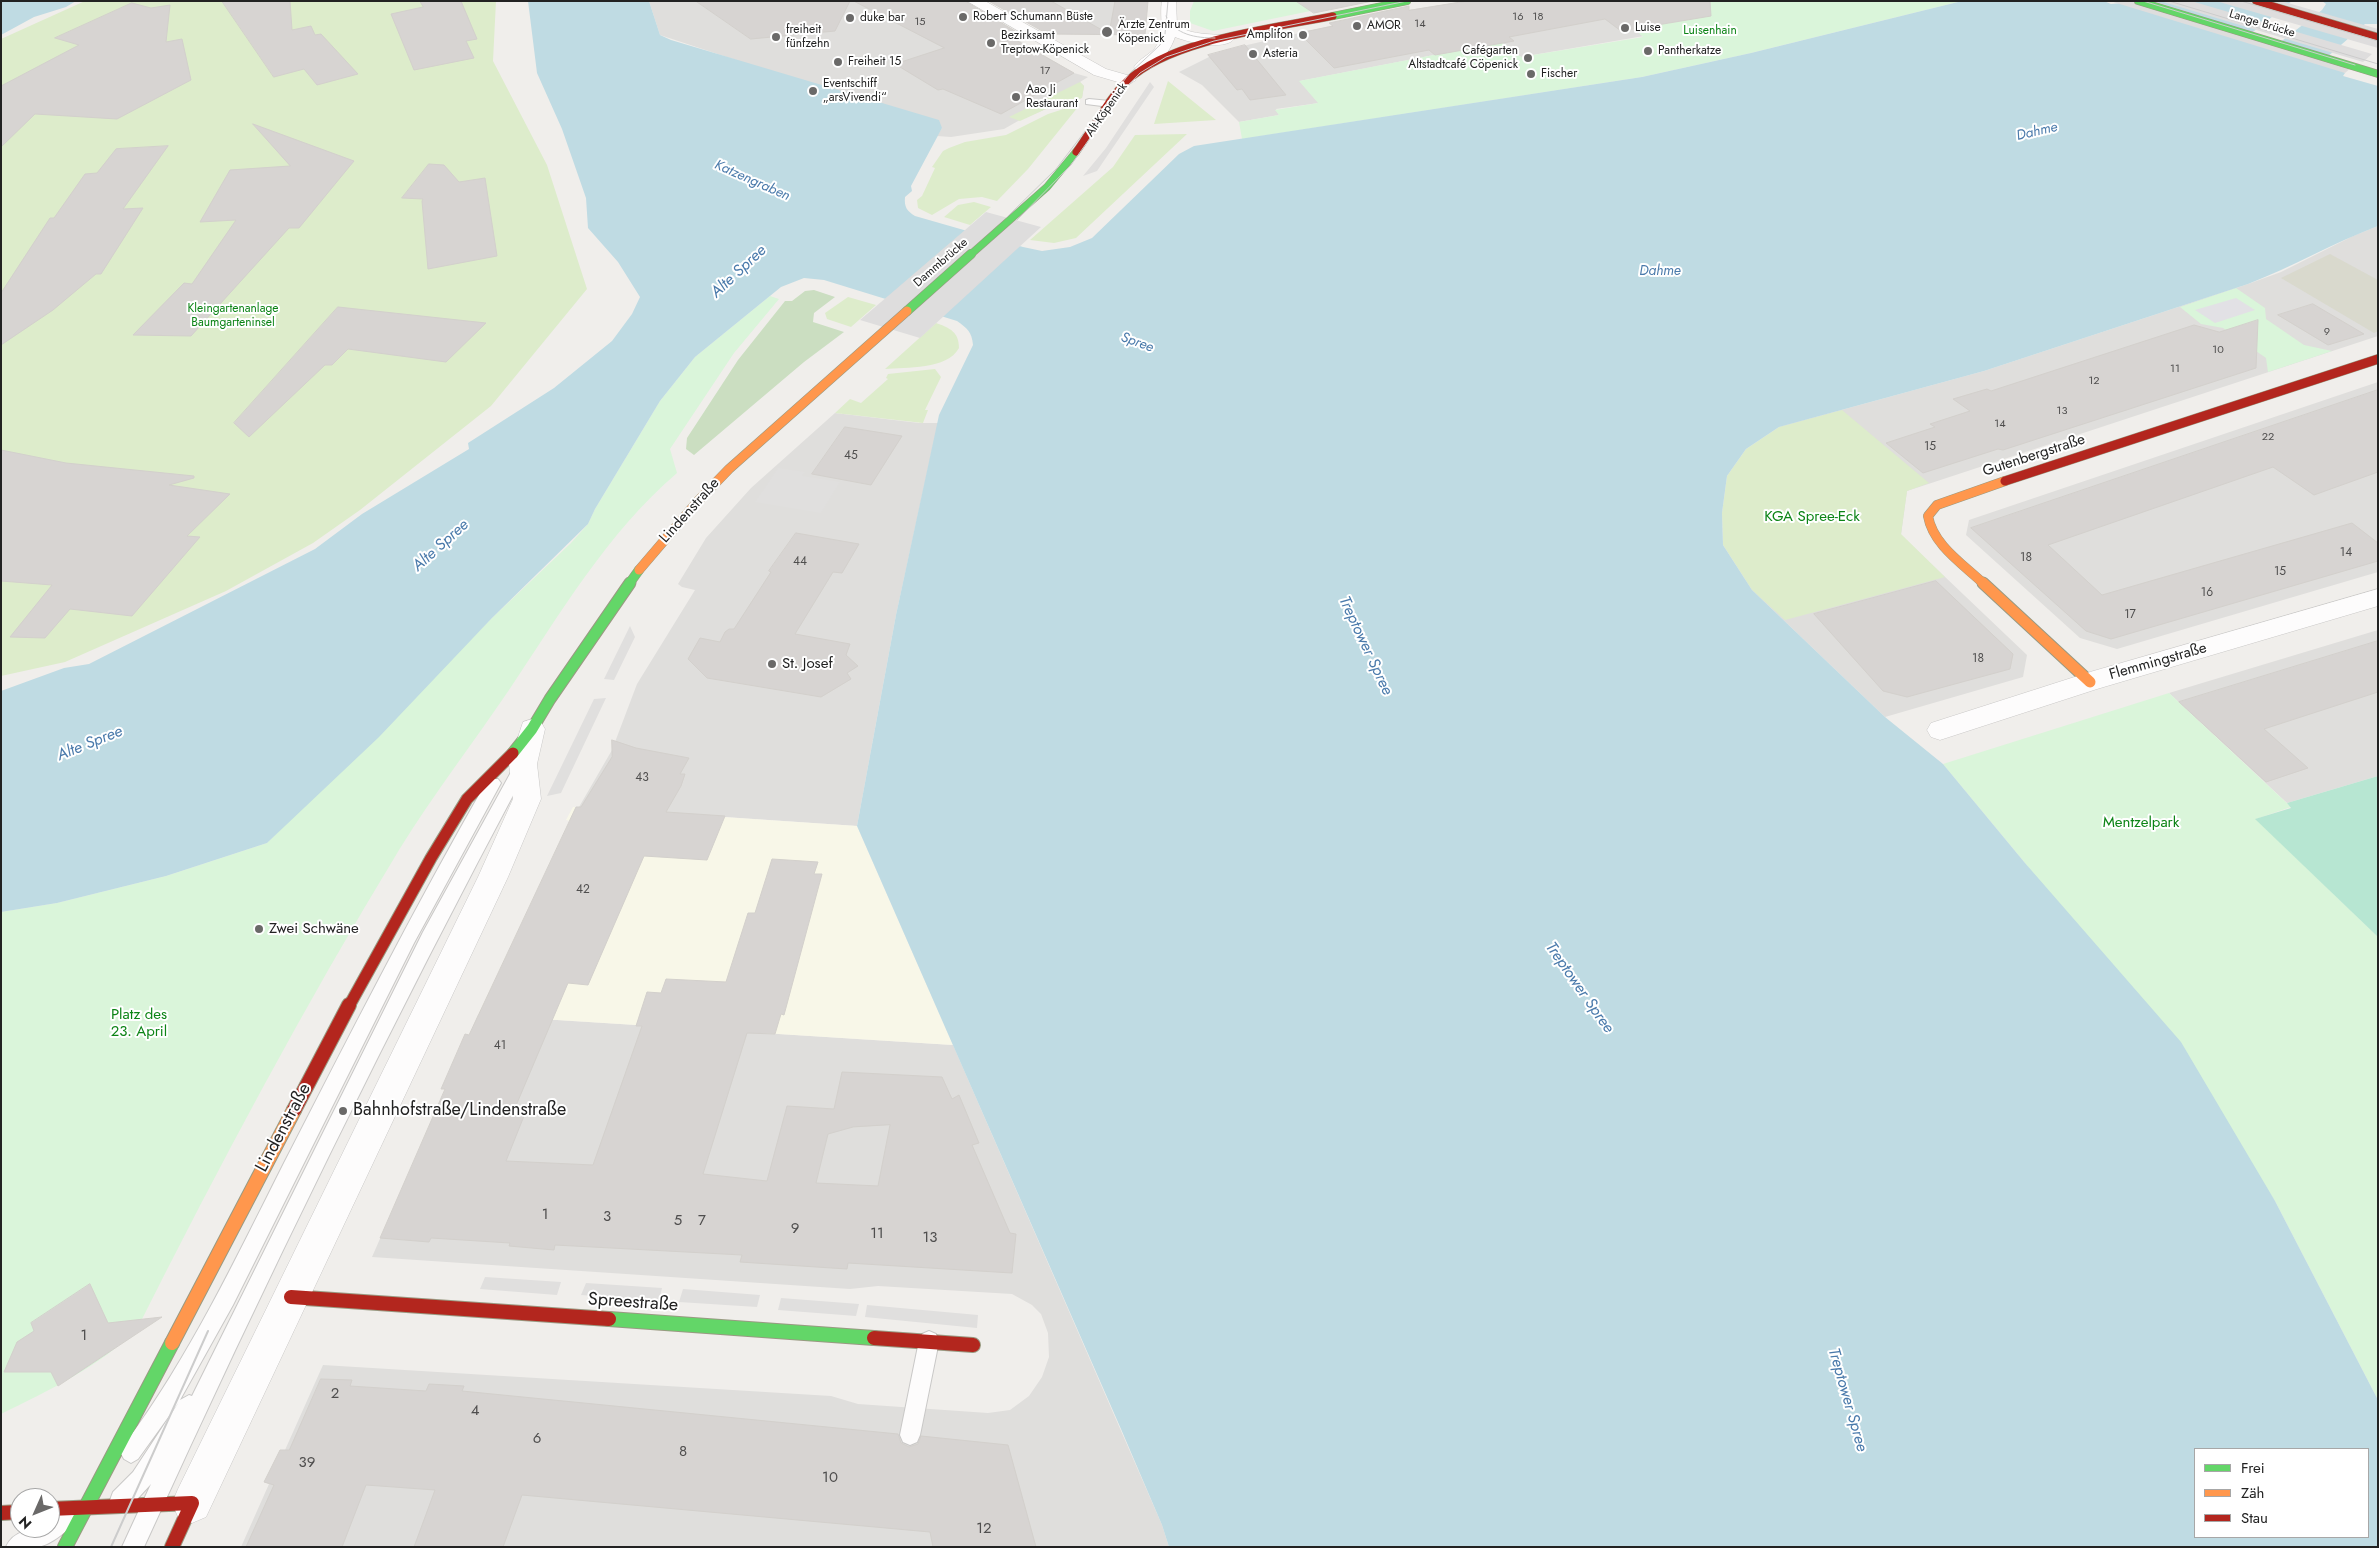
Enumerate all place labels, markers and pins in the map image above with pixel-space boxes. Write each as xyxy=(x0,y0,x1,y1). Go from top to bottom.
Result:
place label: Robert Schumann Büste xyxy=(973,10,1093,24)
place label: duke bar xyxy=(860,11,905,25)
marker: Robert Schumann Büste xyxy=(957,11,969,23)
marker: duke bar xyxy=(844,12,856,24)
place label: Ärzte Zentrum Köpenick xyxy=(1118,18,1190,46)
place label: AMOR xyxy=(1367,19,1401,33)
marker: AMOR xyxy=(1351,20,1363,32)
place label: Luise xyxy=(1635,21,1661,35)
marker: Luise xyxy=(1619,22,1631,34)
place label: freiheit fünfzehn xyxy=(786,23,830,51)
marker: Ärzte Zentrum Köpenick xyxy=(1100,25,1114,39)
place label: Amplifon xyxy=(1247,28,1293,42)
place label: Bezirksamt Treptow-Köpenick xyxy=(1001,29,1089,57)
marker: Amplifon xyxy=(1297,29,1309,41)
marker: freiheit fünfzehn xyxy=(770,31,782,43)
marker: Bezirksamt Treptow-Köpenick xyxy=(985,37,997,49)
place label: Cafégarten Altstadtcafé Cöpenick xyxy=(1408,44,1518,72)
place label: Pantherkatze xyxy=(1658,44,1721,58)
marker: Pantherkatze xyxy=(1642,45,1654,57)
place label: Asteria xyxy=(1263,47,1298,61)
marker: Asteria xyxy=(1247,48,1259,60)
marker: Cafégarten Altstadtcafé Cöpenick xyxy=(1522,52,1534,64)
place label: Freiheit 15 xyxy=(848,55,901,69)
marker: Freiheit 15 xyxy=(832,56,844,68)
place label: Fischer xyxy=(1541,67,1577,81)
marker: Fischer xyxy=(1525,68,1537,80)
place label: Eventschiff „arsVivendi“ xyxy=(823,77,887,105)
place label: Aao Ji Restaurant xyxy=(1026,83,1078,111)
marker: Eventschiff „arsVivendi“ xyxy=(807,85,819,97)
marker: Aao Ji Restaurant xyxy=(1010,91,1022,103)
place label: St. Josef xyxy=(782,655,833,673)
marker: St. Josef xyxy=(766,658,778,670)
place label: Zwei Schwäne xyxy=(269,920,359,938)
marker: Zwei Schwäne xyxy=(253,923,265,935)
place label: Bahnhofstraße/Lindenstraße xyxy=(353,1100,566,1122)
marker: Bahnhofstraße/Lindenstraße xyxy=(337,1105,349,1117)

